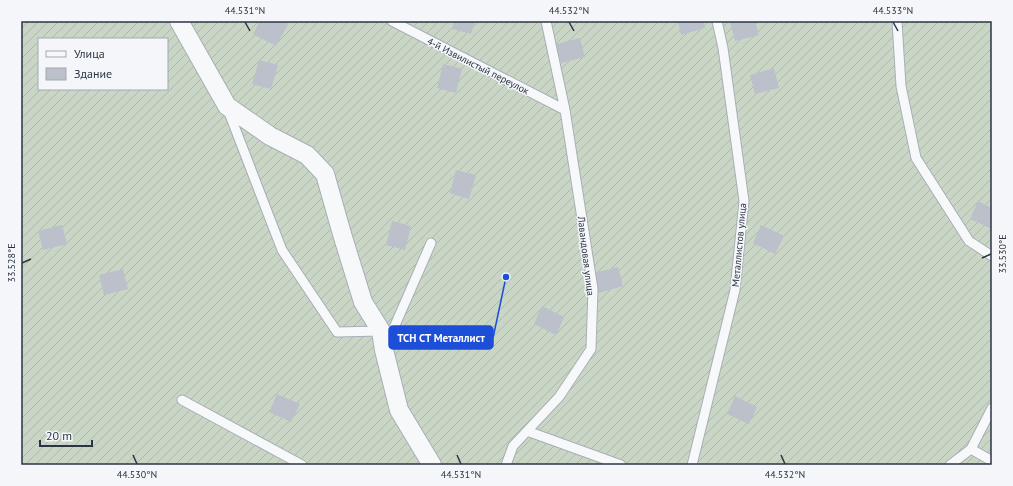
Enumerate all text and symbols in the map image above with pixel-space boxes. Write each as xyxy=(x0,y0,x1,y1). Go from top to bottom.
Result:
text: 44.531°N xyxy=(225,4,265,17)
text: 44.532°N xyxy=(549,4,589,17)
text: 44.533°N xyxy=(873,4,913,17)
street label: 4-й Извилистый переулок xyxy=(425,35,531,98)
legend xyxy=(38,38,168,90)
text: Улица xyxy=(74,46,105,61)
text: Здание xyxy=(74,66,112,81)
street label: Металлистов улица xyxy=(729,203,749,287)
street label: Лавандовая улица xyxy=(575,214,597,297)
text: 33.530°E xyxy=(996,235,1009,274)
text: 33.528°E xyxy=(5,244,18,283)
callout: ТСН СТ Металлист xyxy=(389,326,493,349)
text: ТСН СТ Металлист xyxy=(397,331,485,345)
scale bar xyxy=(40,422,92,448)
text: 20 m xyxy=(46,428,72,443)
text: 44.530°N xyxy=(117,468,157,481)
text: 44.531°N xyxy=(441,468,481,481)
text: 44.532°N xyxy=(765,468,805,481)

